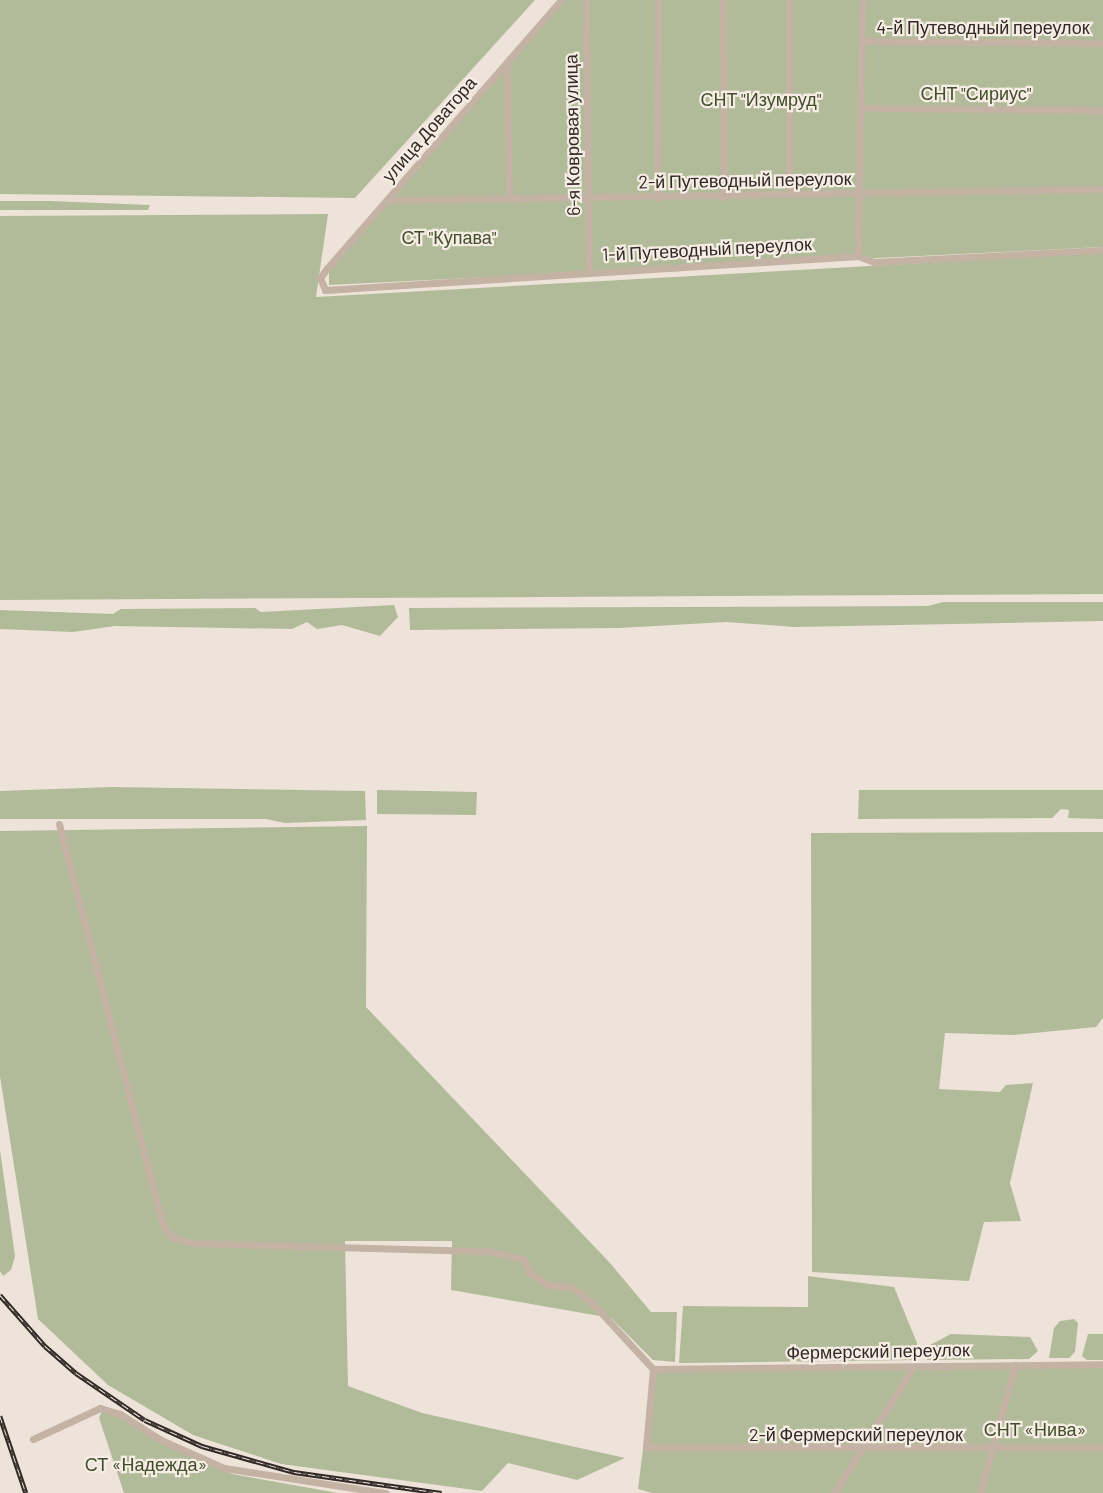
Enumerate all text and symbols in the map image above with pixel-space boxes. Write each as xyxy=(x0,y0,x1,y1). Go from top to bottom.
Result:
street label: 4-й Путеводный переулок xyxy=(876,16,1090,38)
street label: 6-я Ковровая улица xyxy=(560,54,584,216)
street label: улица Доватора xyxy=(377,72,481,186)
park label: СНТ "Сириус" xyxy=(921,82,1031,104)
park label: СНТ "Изумруд" xyxy=(701,88,821,110)
street label: 2-й Путеводный переулок xyxy=(638,167,852,193)
park label: СТ "Купава" xyxy=(401,226,497,248)
street label: 1-й Путеводный переулок xyxy=(602,233,812,265)
street label: Фермерский переулок xyxy=(786,1339,970,1363)
park label: СНТ «Нива» xyxy=(984,1418,1086,1440)
street label: 2-й Фермерский переулок xyxy=(749,1423,963,1445)
park label: СТ «Надежда» xyxy=(85,1453,207,1475)

